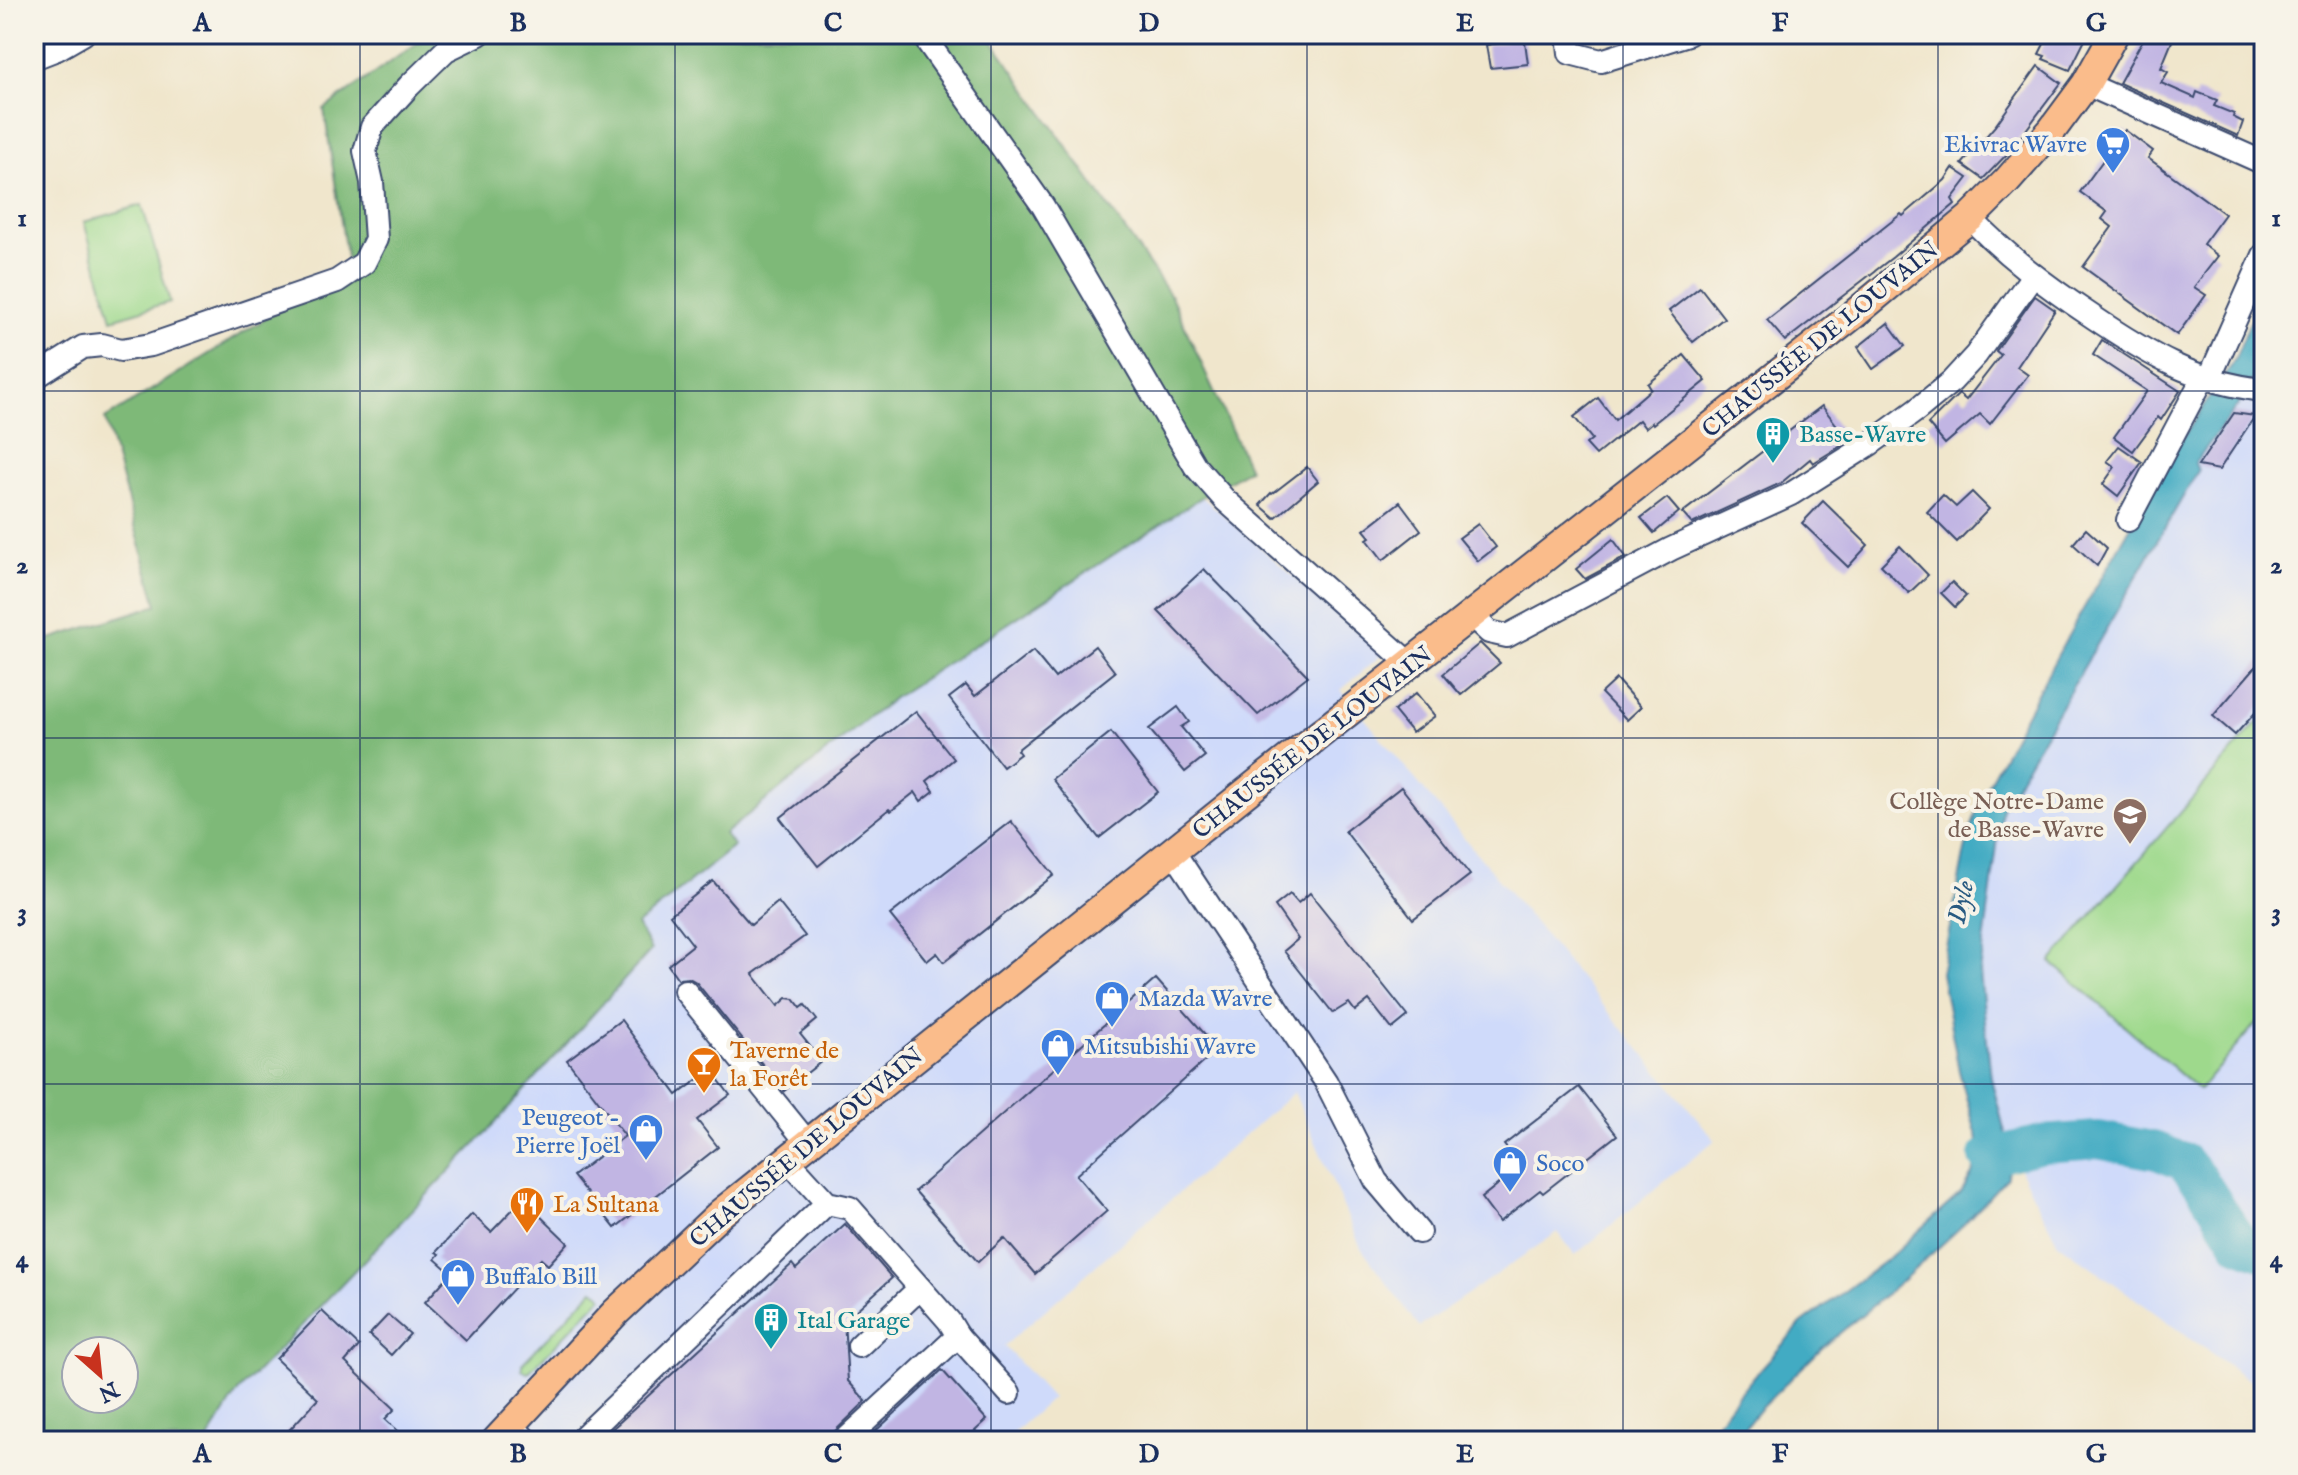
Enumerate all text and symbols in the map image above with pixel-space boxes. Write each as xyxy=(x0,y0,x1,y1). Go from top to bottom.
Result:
text: A xyxy=(192,7,212,40)
text: B xyxy=(509,7,527,40)
text: C xyxy=(824,7,843,40)
text: D xyxy=(1139,7,1160,40)
text: E xyxy=(1456,7,1474,40)
text: F xyxy=(1772,7,1789,40)
text: G xyxy=(2086,7,2107,40)
supermarket icon: Ekivrac Wavre xyxy=(2094,125,2132,175)
place label: Ekivrac Wavre xyxy=(1944,130,2087,161)
text: 1 xyxy=(17,202,27,235)
text: 1 xyxy=(2271,202,2281,235)
street label: CHAUSSÉE DE LOUVAIN xyxy=(1696,235,1946,445)
building icon: Basse-Wavre xyxy=(1754,415,1792,465)
place label: Basse-Wavre xyxy=(1799,420,1926,451)
text: 2 xyxy=(16,549,28,582)
text: 2 xyxy=(2270,549,2282,582)
street label: CHAUSSÉE DE LOUVAIN xyxy=(1187,640,1439,847)
place label: Collège Notre-Dame de Basse-Wavre xyxy=(1889,787,2104,846)
school or university icon: Collège Notre-Dame de Basse-Wavre xyxy=(2111,796,2149,846)
water label: Dyle xyxy=(1941,877,1982,927)
text: 3 xyxy=(17,896,27,929)
text: 3 xyxy=(2271,896,2281,929)
shop icon: Mazda Wavre xyxy=(1093,979,1131,1029)
place label: Mazda Wavre xyxy=(1138,984,1272,1015)
shop icon: Mitsubishi Wavre xyxy=(1039,1027,1077,1077)
place label: Mitsubishi Wavre xyxy=(1084,1032,1256,1063)
place label: Taverne de la Forêt xyxy=(730,1036,839,1095)
street label: CHAUSSÉE DE LOUVAIN xyxy=(684,1041,930,1255)
bar icon: Taverne de la Forêt xyxy=(685,1045,723,1095)
place label: Peugeot - Pierre Joël xyxy=(515,1103,620,1162)
shop icon: Peugeot - Pierre Joël xyxy=(627,1112,665,1162)
shop icon: Soco xyxy=(1491,1144,1529,1194)
place label: Soco xyxy=(1536,1149,1585,1180)
restaurant icon: La Sultana xyxy=(508,1185,546,1235)
place label: La Sultana xyxy=(553,1190,659,1221)
text: 4 xyxy=(16,1243,30,1276)
text: 4 xyxy=(2270,1243,2284,1276)
shop icon: Buffalo Bill xyxy=(439,1257,477,1307)
place label: Buffalo Bill xyxy=(484,1262,597,1293)
building icon: Ital Garage xyxy=(752,1301,790,1351)
place label: Ital Garage xyxy=(797,1306,910,1337)
north arrow xyxy=(60,1335,140,1415)
text: N xyxy=(93,1374,124,1408)
text: A xyxy=(192,1438,212,1471)
text: B xyxy=(509,1438,527,1471)
text: C xyxy=(824,1438,843,1471)
text: D xyxy=(1139,1438,1160,1471)
text: E xyxy=(1456,1438,1474,1471)
text: F xyxy=(1772,1438,1789,1471)
text: G xyxy=(2086,1438,2107,1471)

